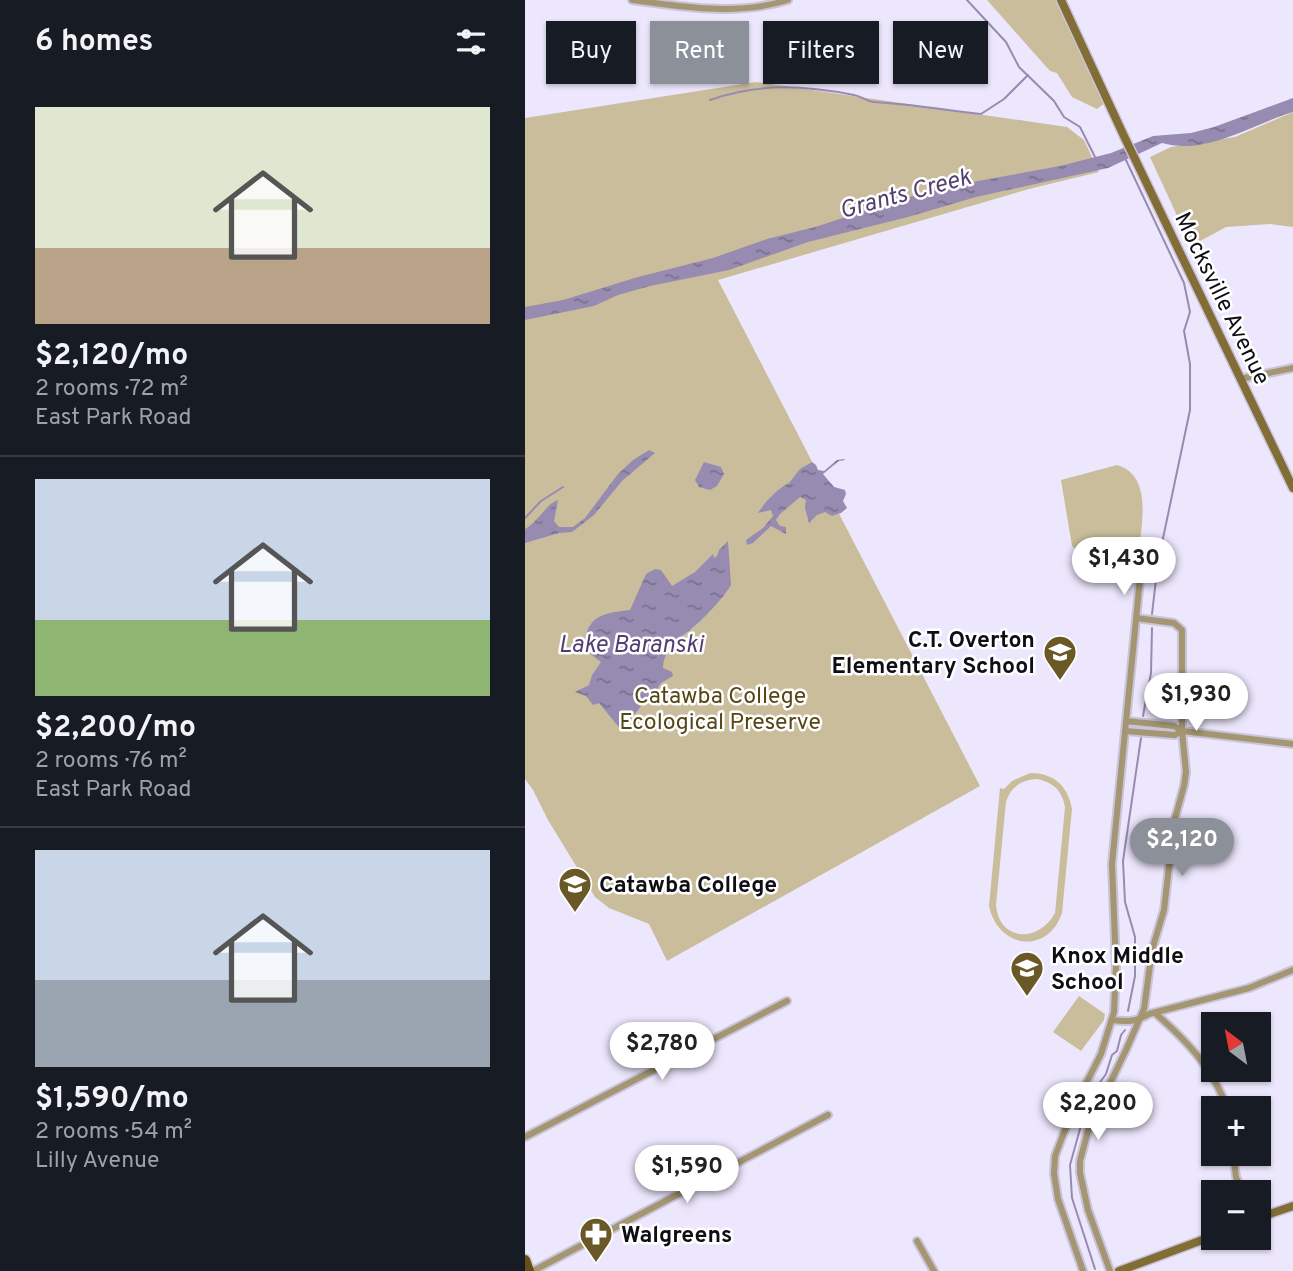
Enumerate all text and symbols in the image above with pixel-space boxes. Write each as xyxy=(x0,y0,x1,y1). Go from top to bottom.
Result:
chip: Buy xyxy=(546,21,636,84)
chip: Rent xyxy=(650,21,749,84)
chip: Filters xyxy=(763,21,879,84)
chip: New xyxy=(893,21,988,84)
icon: filters xyxy=(452,23,490,61)
text: 6 homes xyxy=(35,24,153,61)
icon: home xyxy=(200,152,326,278)
water label: Grants Creek xyxy=(837,163,975,227)
street label: Mocksville Avenue xyxy=(1166,208,1275,390)
text: $2,120/mo xyxy=(35,338,188,375)
text: 2 rooms · 72 m² xyxy=(35,375,188,404)
text: East Park Road xyxy=(35,404,192,433)
icon: home xyxy=(200,524,326,650)
pin: $1,430 xyxy=(1067,538,1181,597)
text: $1,430 xyxy=(1088,545,1160,574)
place label: C.T. Overton Elementary School xyxy=(831,627,1035,682)
water label: Lake Baranski xyxy=(558,631,705,661)
school or university icon: C.T. Overton Elementary School xyxy=(1041,633,1079,682)
pin: $1,930 xyxy=(1139,674,1253,733)
text: $1,930 xyxy=(1160,681,1232,710)
park label: Catawba College Ecological Preserve xyxy=(619,683,821,738)
text: $2,200/mo xyxy=(35,710,196,747)
text: 2 rooms · 76 m² xyxy=(35,747,187,776)
text: East Park Road xyxy=(35,776,192,805)
pin: $2,120 xyxy=(1125,818,1239,878)
text: $2,120 xyxy=(1146,826,1218,855)
school or university icon: Catawba College xyxy=(556,865,594,914)
place label: Catawba College xyxy=(599,872,777,901)
icon: home xyxy=(200,895,326,1021)
place label: Knox Middle School xyxy=(1051,943,1184,998)
school or university icon: Knox Middle School xyxy=(1008,949,1046,998)
north arrow xyxy=(1201,1012,1271,1082)
map controls xyxy=(1201,1012,1271,1250)
pin: $2,780 xyxy=(605,1023,719,1082)
text: $2,780 xyxy=(626,1030,698,1059)
text: $1,590/mo xyxy=(35,1081,189,1118)
pin: $2,200 xyxy=(1041,1082,1155,1142)
text: $2,200 xyxy=(1059,1090,1137,1119)
button: + xyxy=(1201,1096,1271,1166)
text: 2 rooms · 54 m² xyxy=(35,1118,192,1147)
pin: $1,590 xyxy=(630,1146,744,1205)
text: Lilly Avenue xyxy=(35,1147,159,1176)
text: $1,590 xyxy=(651,1153,723,1182)
button: − xyxy=(1201,1180,1271,1250)
pharmacy icon: Walgreens xyxy=(577,1215,615,1264)
place label: Walgreens xyxy=(621,1222,732,1251)

